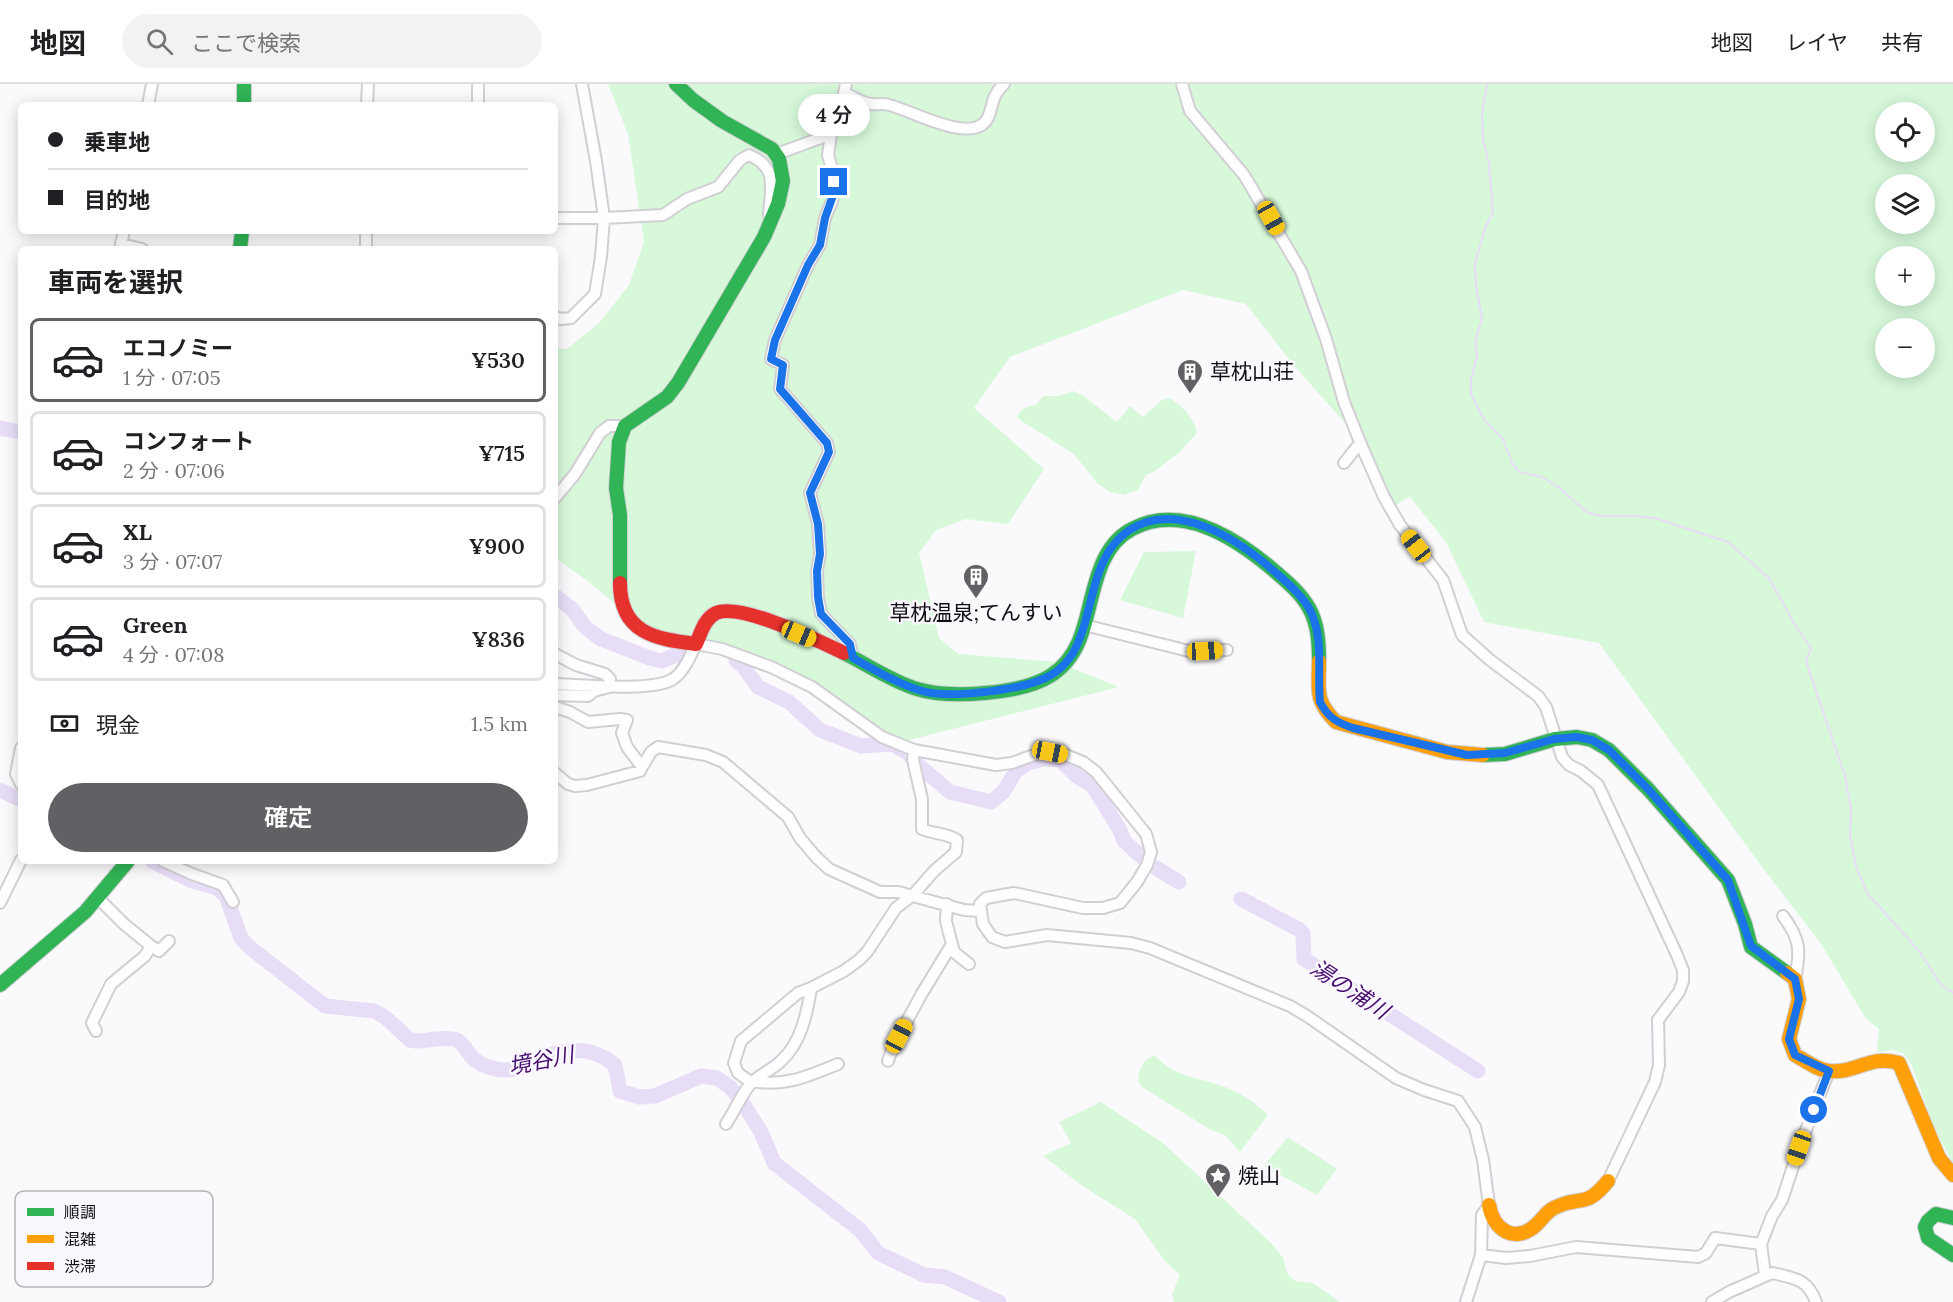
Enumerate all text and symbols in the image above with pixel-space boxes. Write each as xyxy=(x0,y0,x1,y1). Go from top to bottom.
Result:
search box xyxy=(122,14,542,68)
text: 地図 xyxy=(30,25,86,61)
icon: search xyxy=(143,25,176,58)
text: ここで検索 xyxy=(191,29,301,57)
text: 地図 xyxy=(1711,29,1753,56)
text: レイヤ xyxy=(1786,29,1848,56)
text: 共有 xyxy=(1881,29,1923,56)
callout: 4 分 xyxy=(798,95,870,137)
text: 4 分 xyxy=(816,102,852,127)
map controls xyxy=(1875,102,1935,378)
button: locate xyxy=(1875,102,1935,162)
text: 乗車地 xyxy=(84,128,150,156)
route end xyxy=(820,168,847,195)
button: layers xyxy=(1875,174,1935,234)
text: 目的地 xyxy=(84,186,150,214)
car xyxy=(1254,198,1288,238)
button: + xyxy=(1875,246,1935,306)
text: 車両を選択 xyxy=(48,265,183,299)
button: − xyxy=(1875,318,1935,378)
icon: car xyxy=(51,333,105,387)
text: エコノミー xyxy=(123,334,233,362)
text: ¥530 xyxy=(471,346,525,374)
building icon: 草枕山荘 xyxy=(1175,357,1205,395)
place label: 草枕山荘 xyxy=(1210,358,1294,385)
text: 1 分 · 07:05 xyxy=(123,365,221,390)
icon: car xyxy=(51,426,105,480)
text: コンフォート xyxy=(123,427,254,455)
text: ¥715 xyxy=(478,439,525,467)
text: 2 分 · 07:06 xyxy=(123,458,225,483)
text: XL xyxy=(123,518,152,546)
icon: car xyxy=(51,519,105,573)
car xyxy=(1398,526,1434,566)
text: ¥900 xyxy=(469,532,525,560)
text: 3 分 · 07:07 xyxy=(123,549,222,574)
building icon: 草枕温泉;てんすい xyxy=(961,562,991,600)
place label: 草枕温泉;てんすい xyxy=(889,599,1063,626)
text: Green xyxy=(123,611,188,639)
icon: car xyxy=(51,612,105,666)
car xyxy=(779,619,819,649)
text: ¥836 xyxy=(472,625,525,653)
car xyxy=(1187,641,1223,661)
text: 4 分 · 07:08 xyxy=(123,642,224,667)
icon: cash xyxy=(48,707,81,740)
text: 現金 xyxy=(96,711,140,739)
text: 1.5 km xyxy=(471,711,528,736)
car xyxy=(1031,740,1069,764)
button: 確定 xyxy=(48,783,528,852)
water label: 湯の浦川 xyxy=(1305,953,1396,1026)
car xyxy=(883,1016,915,1056)
water label: 境谷川 xyxy=(506,1040,578,1080)
route start xyxy=(1800,1096,1827,1123)
car xyxy=(1785,1128,1813,1168)
place icon: 焼山 xyxy=(1203,1161,1233,1199)
place label: 焼山 xyxy=(1238,1162,1280,1189)
legend xyxy=(15,1191,213,1287)
text: 順調 xyxy=(64,1202,96,1222)
text: 混雑 xyxy=(64,1229,96,1249)
text: 渋滞 xyxy=(64,1256,96,1276)

